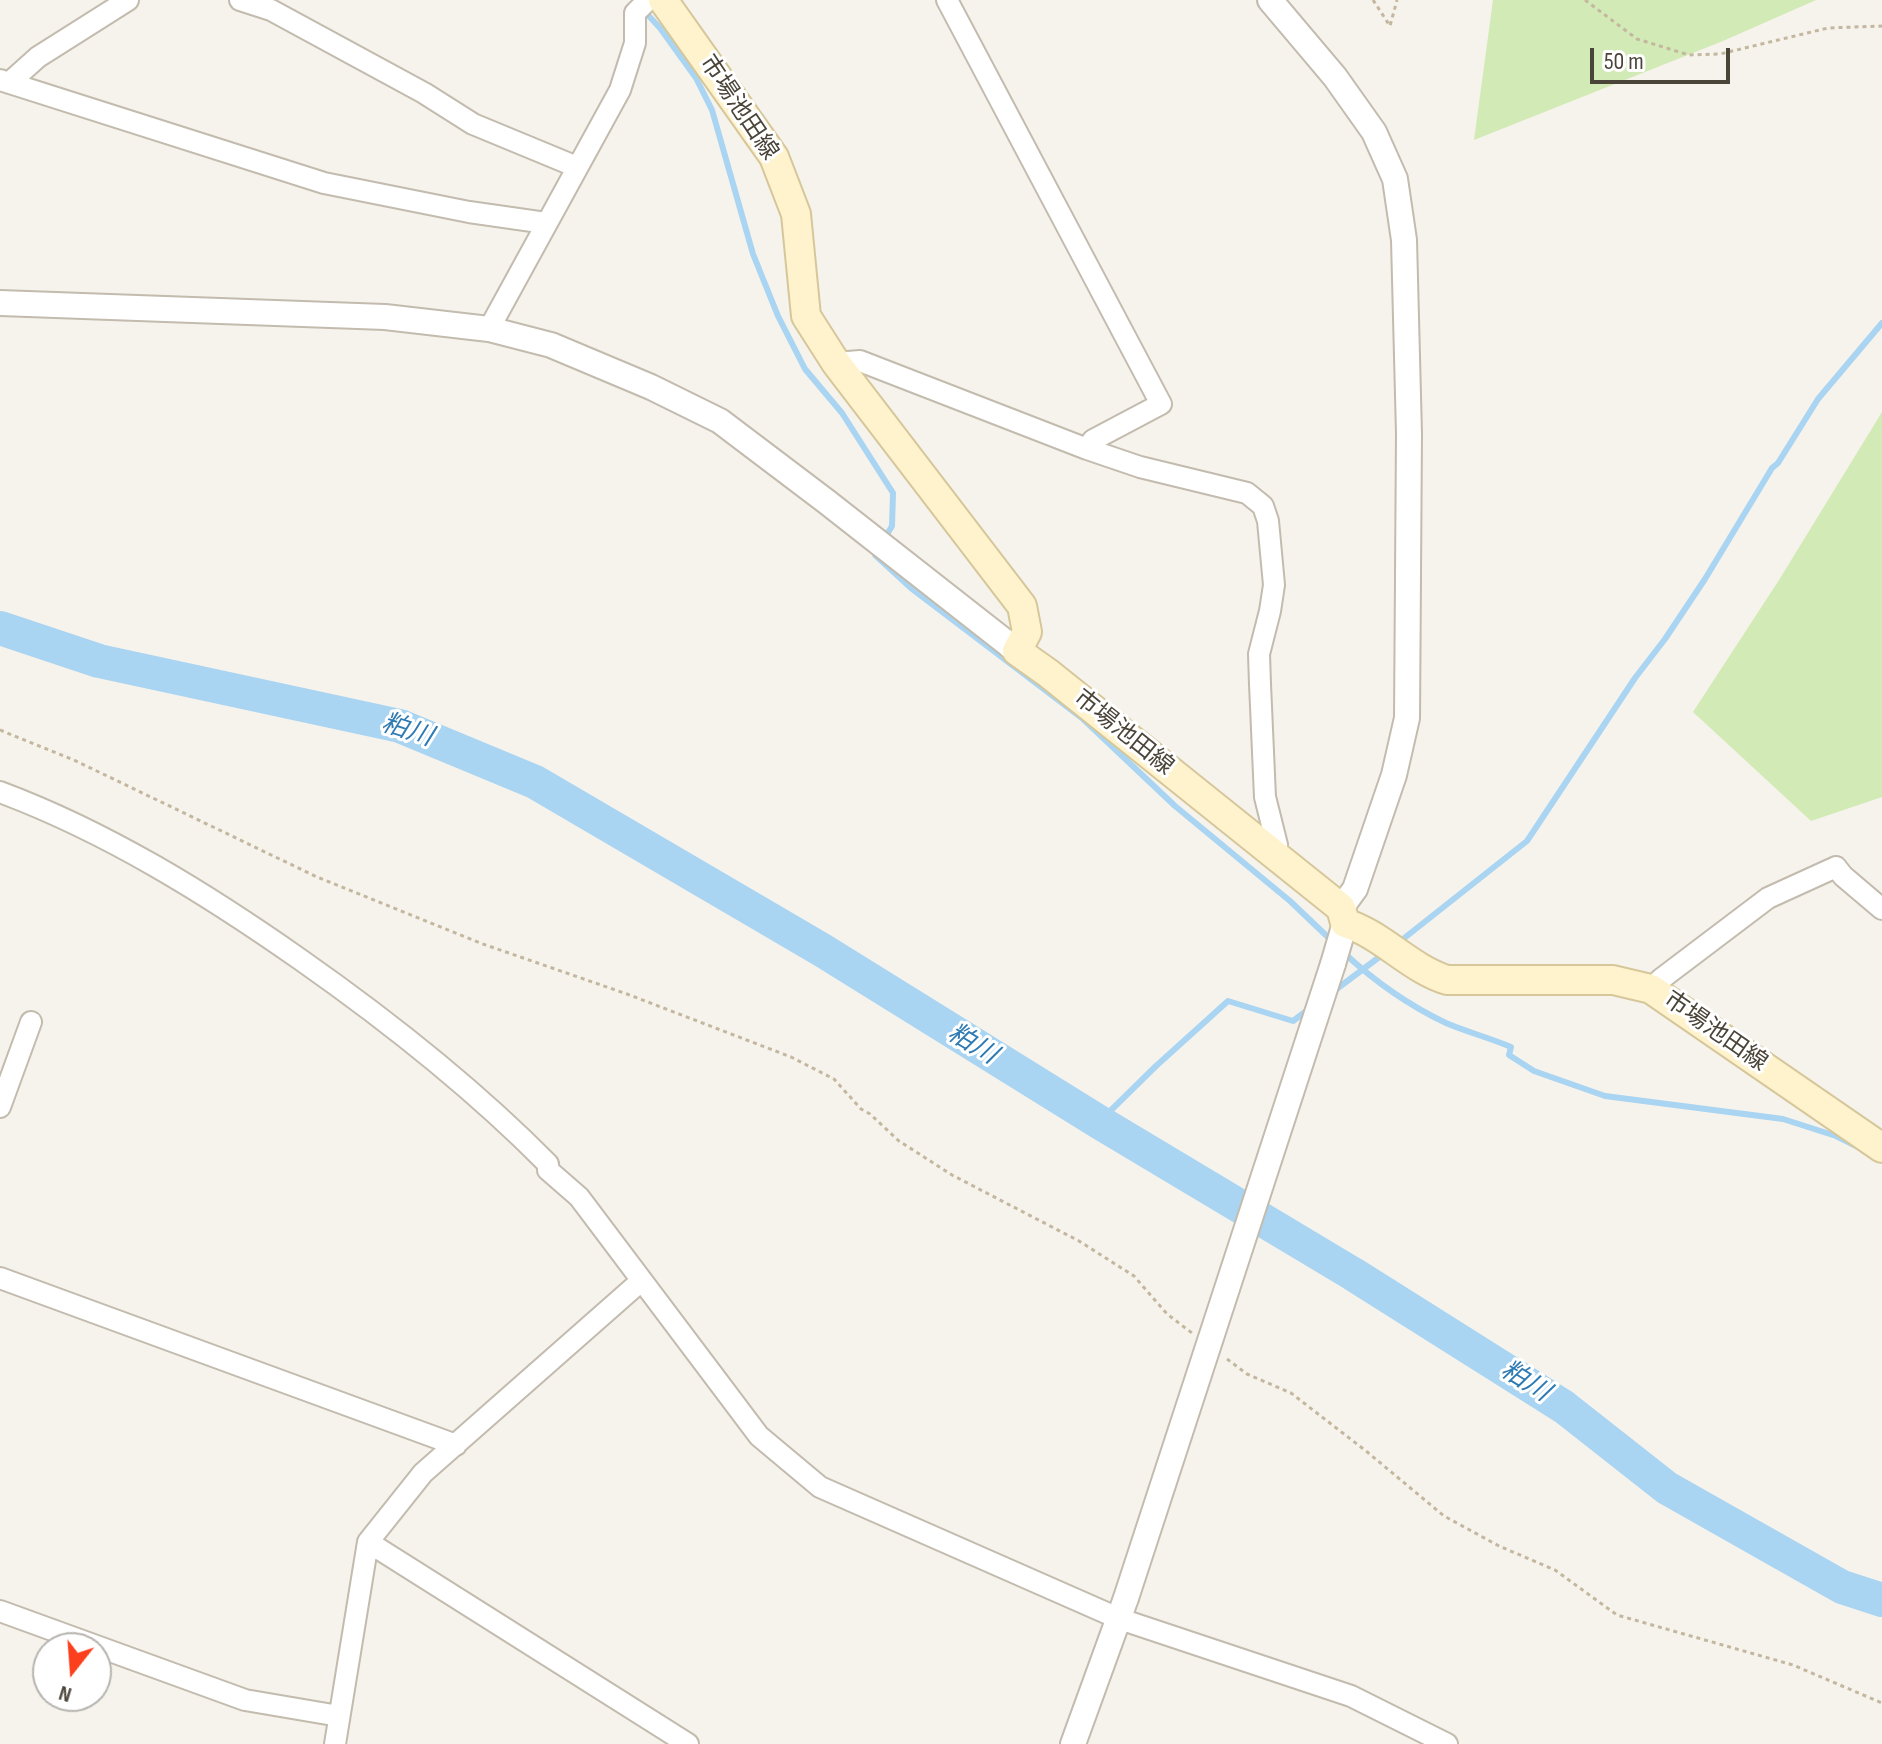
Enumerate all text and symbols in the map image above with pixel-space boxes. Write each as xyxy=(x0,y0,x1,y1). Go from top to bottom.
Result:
scale bar xyxy=(1594,32,1734,82)
text: 50 m xyxy=(1604,47,1644,76)
street label: 市場池田線 xyxy=(693,50,783,166)
street label: 市場池田線 xyxy=(1067,684,1179,782)
water label: 粕川 xyxy=(377,708,437,754)
street label: 市場池田線 xyxy=(1658,986,1772,1078)
water label: 粕川 xyxy=(942,1018,1002,1072)
water label: 粕川 xyxy=(1495,1355,1555,1409)
north arrow xyxy=(32,1632,112,1712)
text: N xyxy=(56,1679,75,1708)

